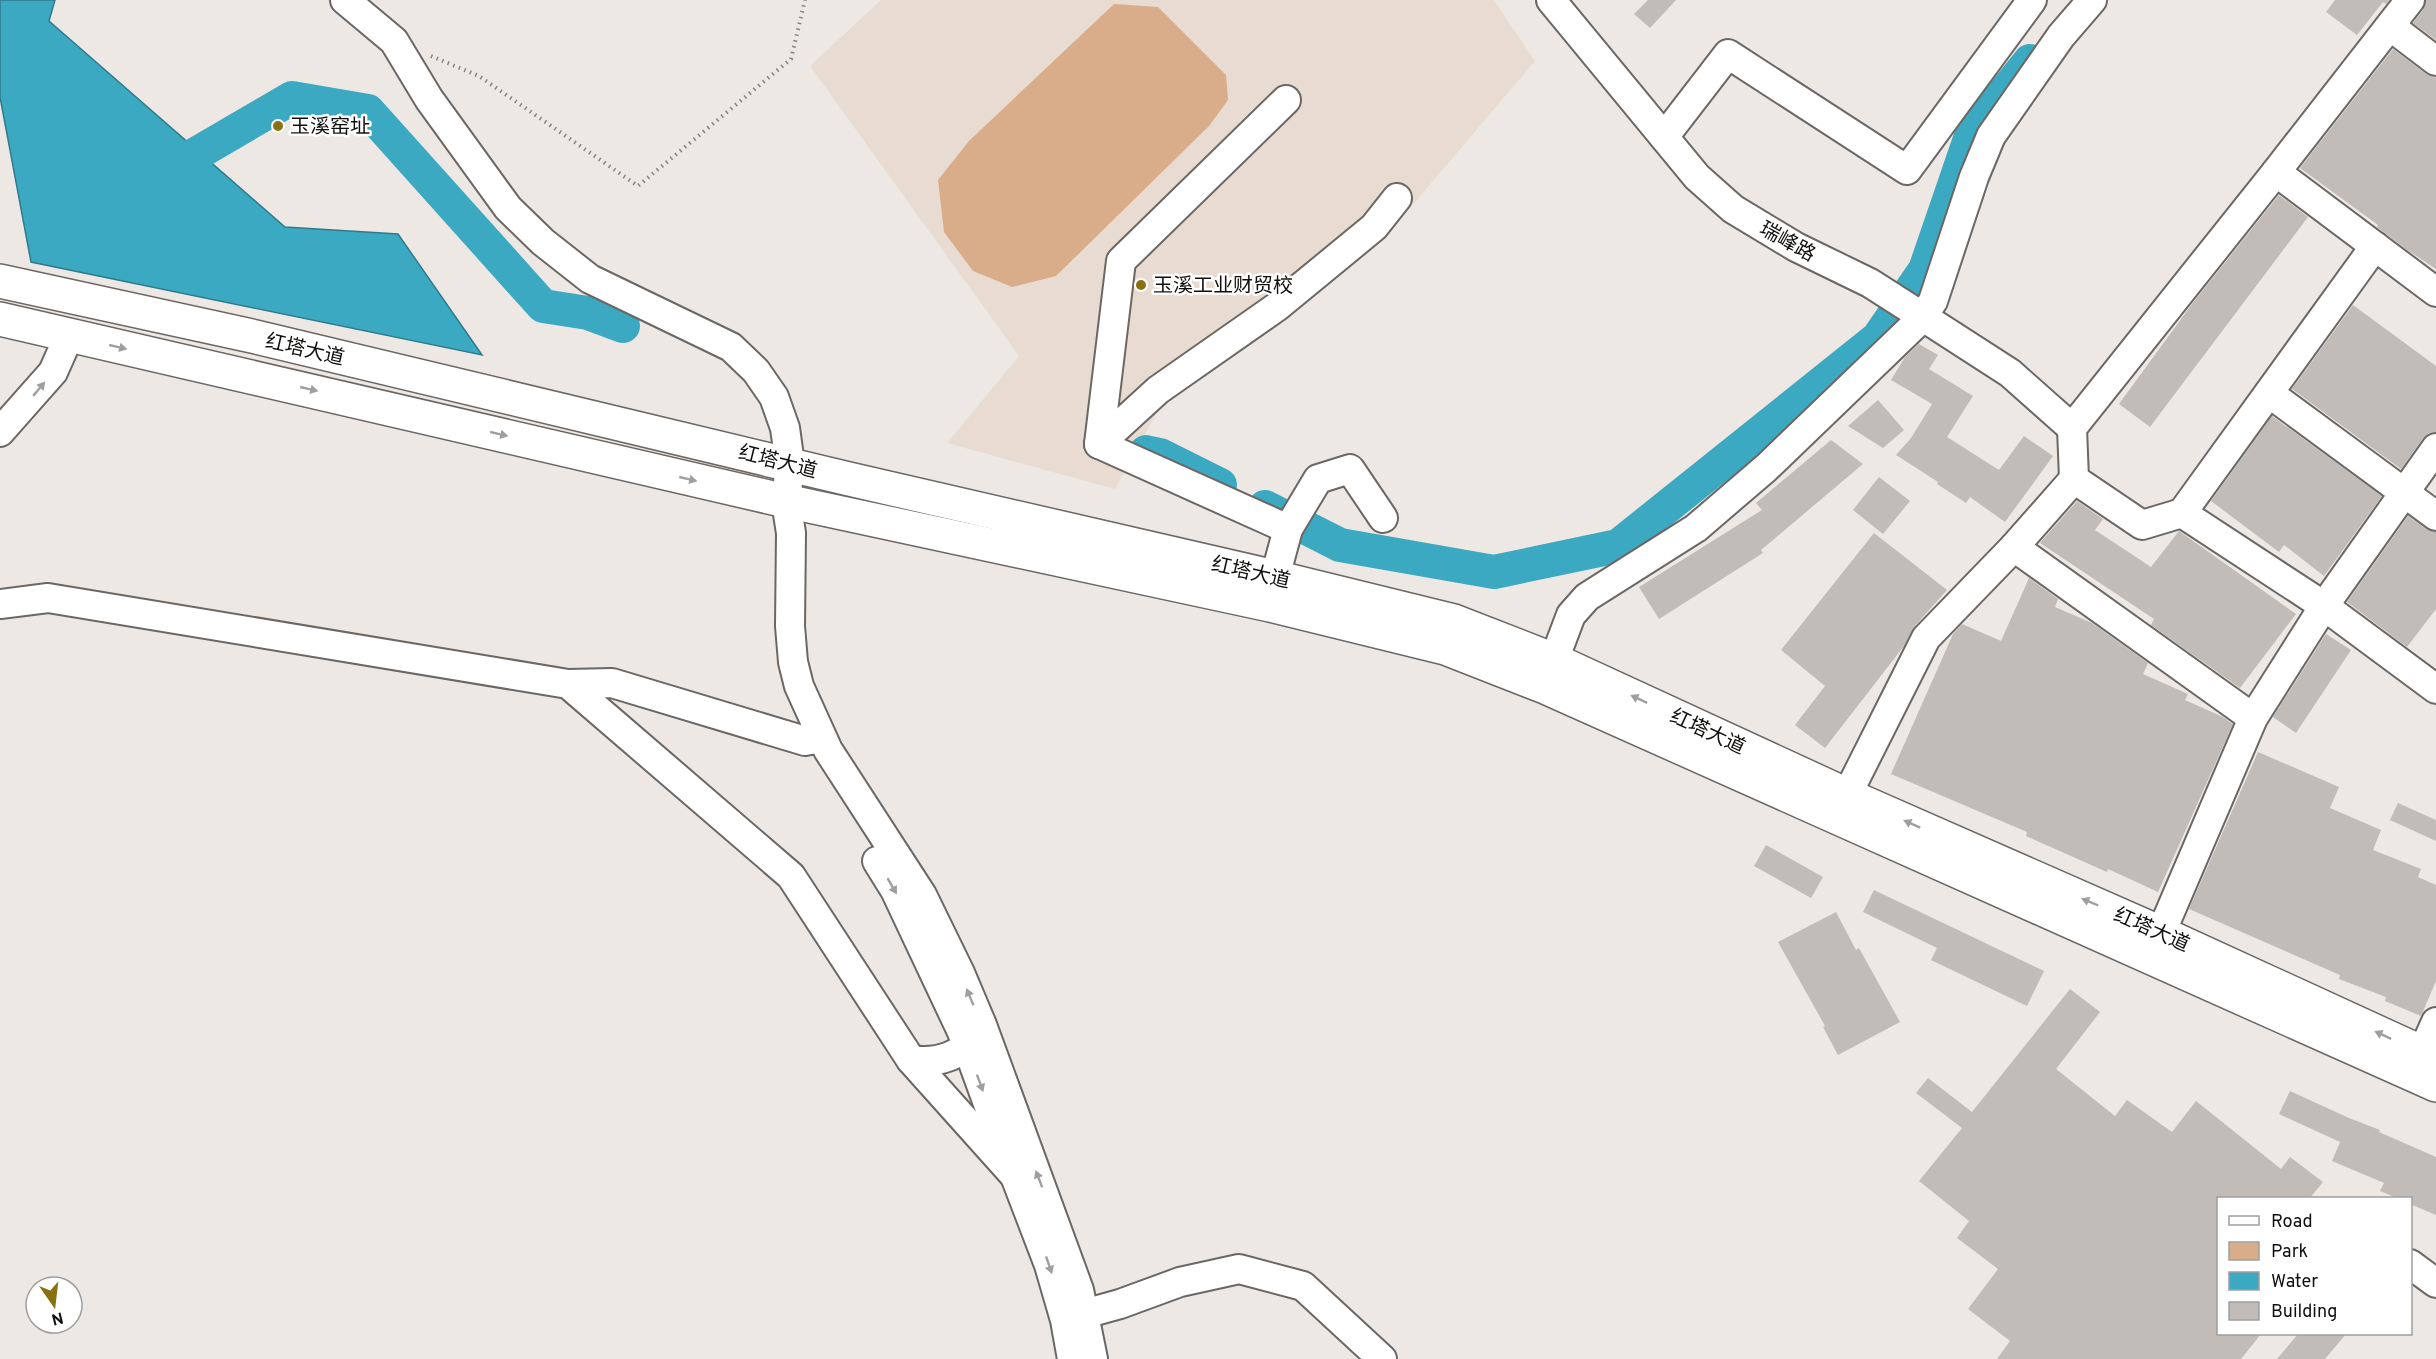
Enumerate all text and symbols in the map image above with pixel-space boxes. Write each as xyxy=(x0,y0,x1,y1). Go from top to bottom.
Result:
place label: 玉溪窑址 xyxy=(290,115,370,141)
marker: 玉溪窑址 xyxy=(271,119,285,133)
street label: 瑞峰路 xyxy=(1754,217,1820,269)
place label: 玉溪工业财贸校 xyxy=(1153,274,1293,300)
marker: 玉溪工业财贸校 xyxy=(1134,278,1148,292)
street label: 红塔大道 xyxy=(263,329,346,373)
one-way arrow xyxy=(109,342,128,352)
one-way arrow xyxy=(33,381,46,397)
one-way arrow xyxy=(299,385,318,395)
one-way arrow xyxy=(489,430,508,439)
street label: 红塔大道 xyxy=(736,441,819,485)
one-way arrow xyxy=(679,474,698,484)
street label: 红塔大道 xyxy=(1209,552,1292,596)
one-way arrow xyxy=(1631,694,1648,703)
street label: 红塔大道 xyxy=(1665,704,1749,761)
one-way arrow xyxy=(1902,819,1920,829)
one-way arrow xyxy=(887,878,898,894)
one-way arrow xyxy=(2082,898,2099,907)
street label: 红塔大道 xyxy=(2109,903,2193,959)
one-way arrow xyxy=(965,987,975,1005)
one-way arrow xyxy=(2374,1030,2391,1039)
one-way arrow xyxy=(975,1074,985,1092)
one-way arrow xyxy=(1033,1170,1043,1188)
legend xyxy=(2217,1197,2412,1335)
text: Road xyxy=(2271,1211,2313,1234)
text: Park xyxy=(2271,1241,2308,1264)
one-way arrow xyxy=(1045,1256,1054,1274)
text: Water xyxy=(2271,1271,2318,1294)
north arrow xyxy=(24,1275,84,1335)
text: Building xyxy=(2271,1301,2337,1324)
text: N xyxy=(49,1307,65,1329)

